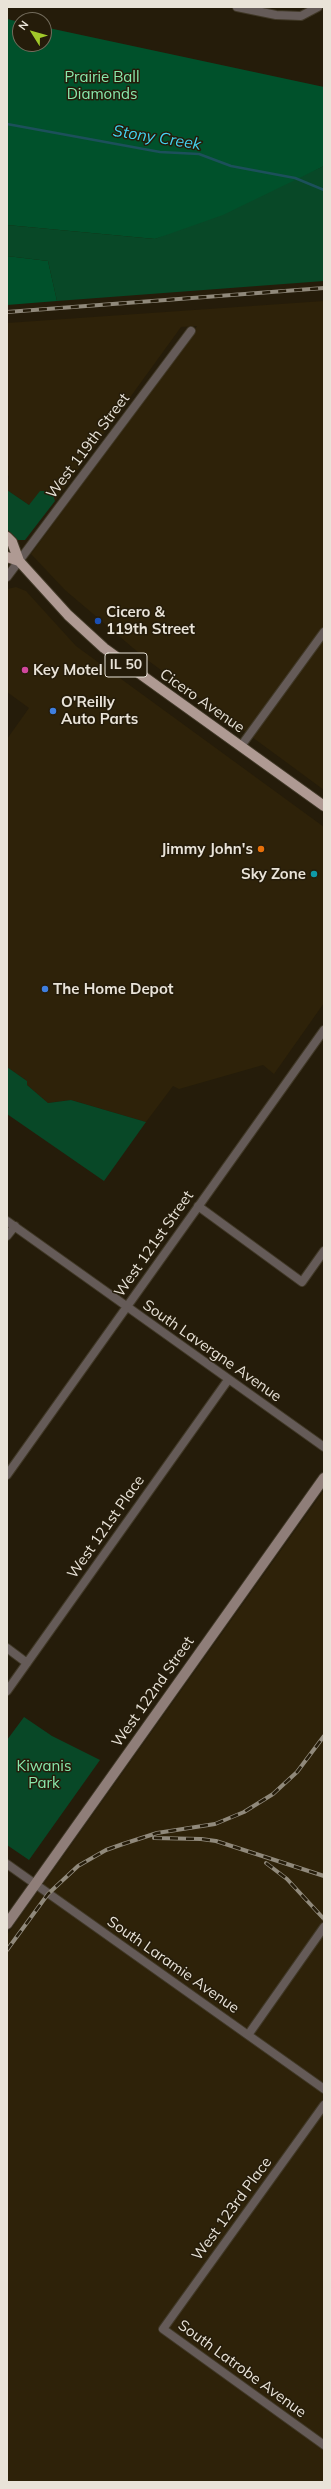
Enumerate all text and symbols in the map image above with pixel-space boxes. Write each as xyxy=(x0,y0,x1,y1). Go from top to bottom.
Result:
north arrow xyxy=(12,12,52,52)
text: N xyxy=(15,18,31,33)
park label: Prairie Ball Diamonds xyxy=(65,68,139,103)
water label: Stony Creek xyxy=(112,122,202,154)
street label: West 119th Street xyxy=(43,390,133,502)
place label: Cicero & 119th Street xyxy=(106,603,195,638)
marker: Cicero & 119th Street xyxy=(93,616,103,626)
road number: IL 50 xyxy=(105,653,147,677)
place label: Key Motel xyxy=(33,661,103,679)
marker: Key Motel xyxy=(20,665,30,675)
street label: Cicero Avenue xyxy=(156,665,248,737)
place label: O'Reilly Auto Parts xyxy=(61,693,138,728)
marker: O'Reilly Auto Parts xyxy=(48,706,58,716)
place label: Jimmy John's xyxy=(161,840,253,858)
marker: Jimmy John's xyxy=(256,844,266,854)
place label: Sky Zone xyxy=(241,865,306,883)
marker: Sky Zone xyxy=(309,869,319,879)
place label: The Home Depot xyxy=(53,980,173,998)
marker: The Home Depot xyxy=(40,984,50,994)
street label: West 121st Street xyxy=(111,1187,197,1301)
street label: South Lavergne Avenue xyxy=(139,1296,285,1406)
street label: West 121st Place xyxy=(64,1472,148,1582)
street label: West 122nd Street xyxy=(108,1633,198,1751)
park label: Kiwanis Park xyxy=(17,1757,71,1792)
street label: South Laramie Avenue xyxy=(103,1913,243,2017)
street label: West 123rd Place xyxy=(188,2154,276,2264)
street label: South Latrobe Avenue xyxy=(174,2316,310,2422)

